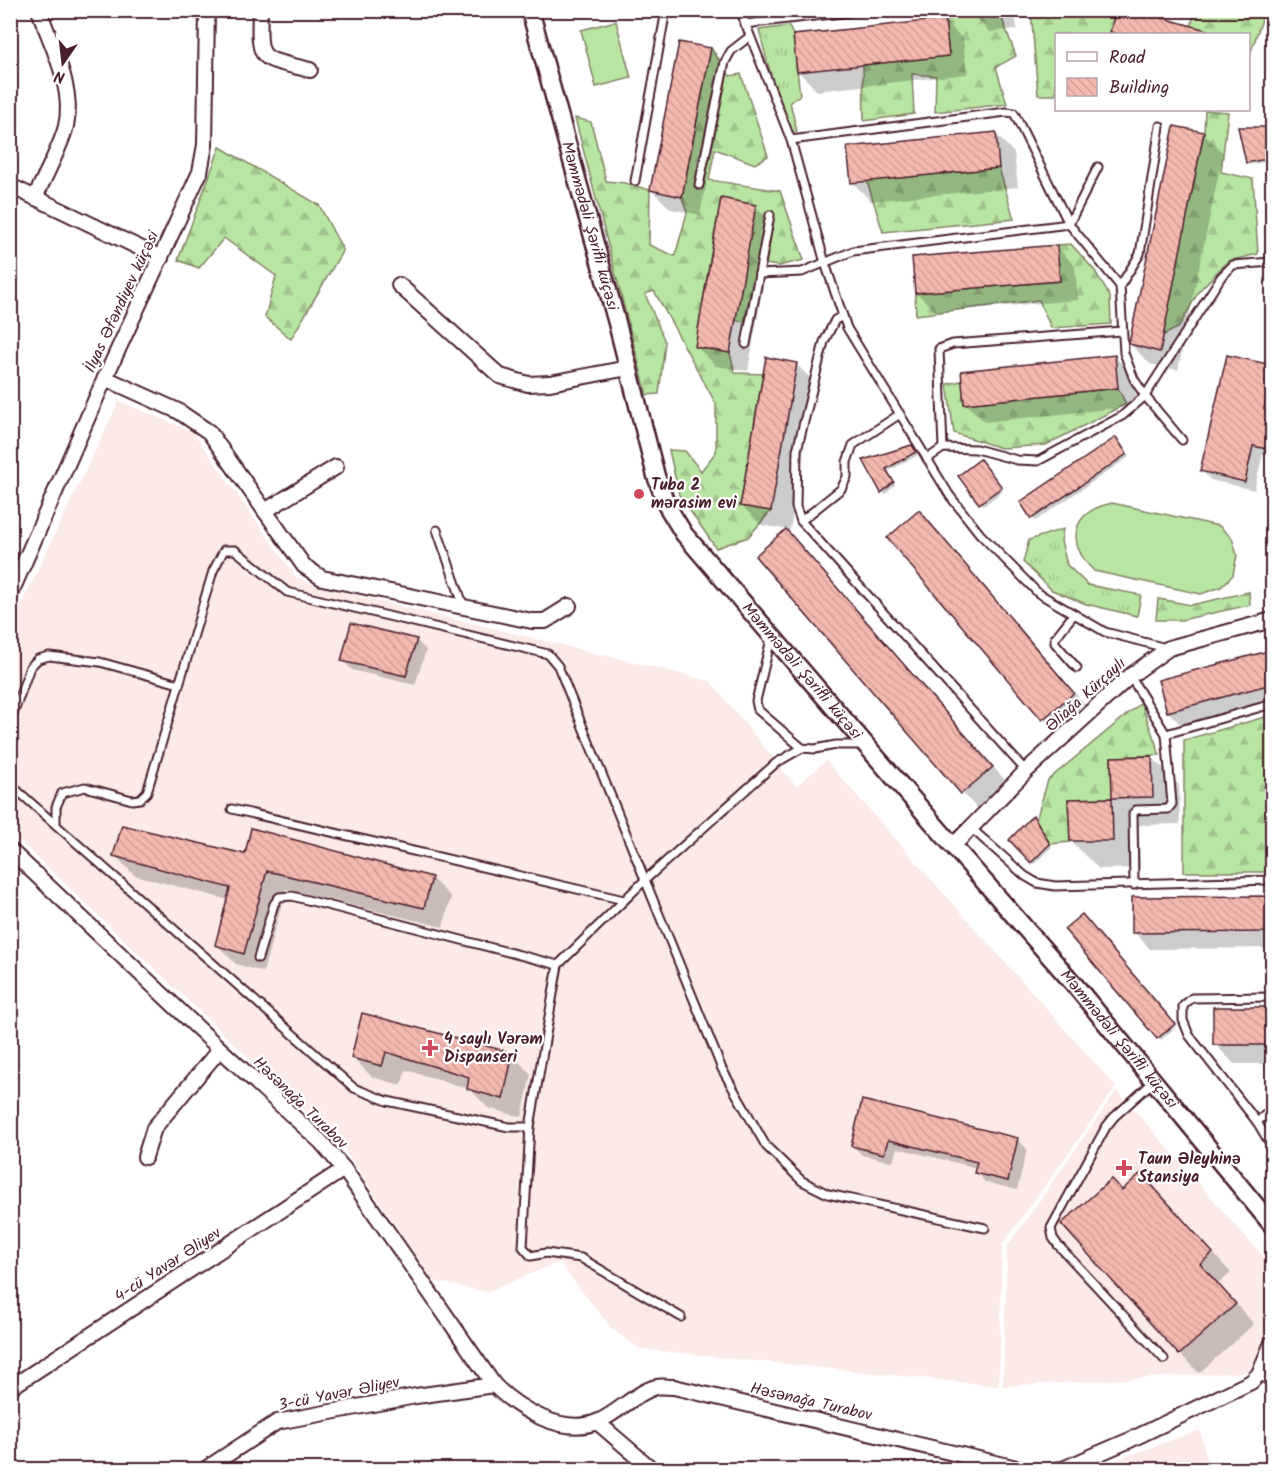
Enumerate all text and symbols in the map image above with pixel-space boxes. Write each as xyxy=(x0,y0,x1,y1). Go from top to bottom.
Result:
north arrow xyxy=(33,33,93,93)
legend xyxy=(1055,33,1250,111)
text: Road xyxy=(1109,44,1146,73)
text: N xyxy=(52,63,68,89)
text: Building xyxy=(1109,74,1169,103)
street label: Məmmədəli Şərifli küçəsi xyxy=(555,138,626,314)
street label: İlyas Əfəndiyev küçəsi xyxy=(78,226,166,377)
place label: Tuba 2 mərasim evi xyxy=(651,473,737,516)
marker: Tuba 2 mərasim evi xyxy=(632,487,646,501)
street label: Məmmədəli Şərifli küçəsi xyxy=(735,597,869,746)
street label: Əliağa Kürçaylı xyxy=(1040,652,1132,738)
street label: Məmmədəli Şərifli küçəsi xyxy=(1054,964,1185,1115)
place label: 4 saylı Vərəm Dispanseri xyxy=(444,1027,543,1070)
marker: 4 saylı Vərəm Dispanseri xyxy=(421,1039,439,1057)
street label: Həsənağa Turabov xyxy=(247,1051,354,1155)
place label: Taun Əleyhinə Stansiya xyxy=(1138,1147,1241,1190)
marker: Taun Əleyhinə Stansiya xyxy=(1115,1159,1133,1177)
street label: 4-cü Yavər Əliyev xyxy=(110,1221,226,1309)
street label: 3-cü Yavər Əliyev xyxy=(276,1370,402,1418)
street label: Həsənağa Turabov xyxy=(748,1376,875,1428)

